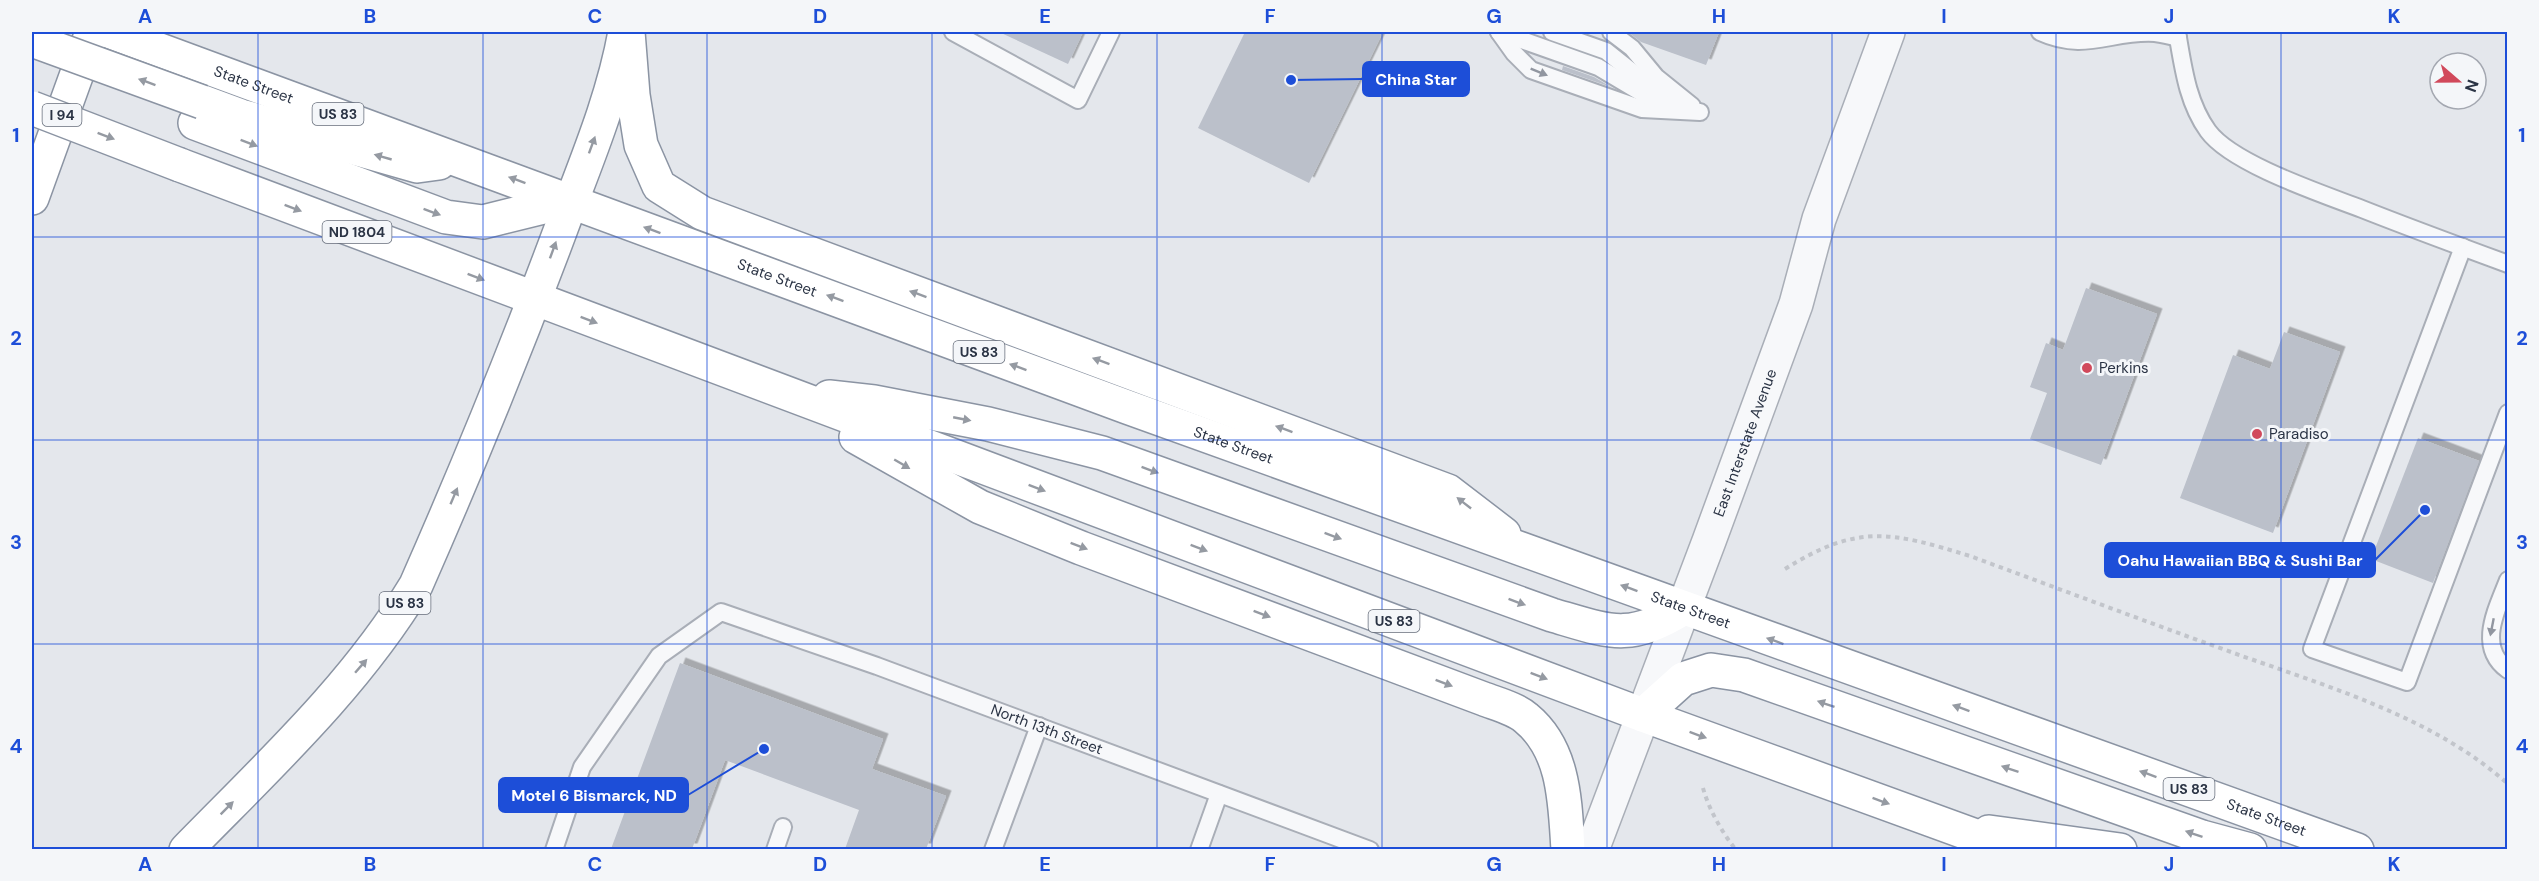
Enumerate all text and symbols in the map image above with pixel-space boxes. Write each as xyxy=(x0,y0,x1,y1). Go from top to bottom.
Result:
text: A xyxy=(138,3,152,29)
text: B xyxy=(364,3,376,29)
text: C xyxy=(588,3,602,29)
text: D xyxy=(813,3,827,29)
text: E xyxy=(1039,3,1051,29)
text: F xyxy=(1264,3,1276,29)
text: G xyxy=(1486,3,1502,29)
text: H xyxy=(1712,3,1726,29)
text: I xyxy=(1941,3,1947,29)
text: J xyxy=(2164,3,2174,29)
text: K xyxy=(2387,3,2401,29)
north arrow xyxy=(2428,51,2488,111)
street label: State Street xyxy=(211,61,296,108)
callout: China Star xyxy=(1363,62,1469,96)
one-way arrow xyxy=(1530,68,1548,78)
text: China Star xyxy=(1375,69,1457,90)
one-way arrow xyxy=(138,76,156,86)
text: N xyxy=(2460,77,2483,95)
road number: US 83 xyxy=(312,103,364,125)
road number: I 94 xyxy=(42,104,82,126)
text: 1 xyxy=(12,122,20,148)
text: 1 xyxy=(2518,122,2526,148)
one-way arrow xyxy=(97,131,115,141)
one-way arrow xyxy=(587,136,597,154)
one-way arrow xyxy=(240,139,258,149)
one-way arrow xyxy=(374,152,392,161)
one-way arrow xyxy=(508,175,526,184)
one-way arrow xyxy=(285,203,303,213)
one-way arrow xyxy=(423,208,441,217)
road number: ND 1804 xyxy=(322,221,392,243)
one-way arrow xyxy=(643,225,661,235)
one-way arrow xyxy=(549,241,558,259)
street label: State Street xyxy=(735,254,820,302)
one-way arrow xyxy=(467,273,485,283)
one-way arrow xyxy=(909,288,927,298)
one-way arrow xyxy=(826,293,844,303)
one-way arrow xyxy=(581,316,599,326)
text: 2 xyxy=(10,325,22,351)
text: 2 xyxy=(2516,325,2528,351)
road number: US 83 xyxy=(954,341,1004,363)
one-way arrow xyxy=(1092,356,1110,366)
place label: Perkins xyxy=(2099,358,2149,378)
one-way arrow xyxy=(1009,361,1027,371)
marker: Perkins xyxy=(2080,361,2094,375)
street label: East Interstate Avenue xyxy=(1709,366,1781,519)
one-way arrow xyxy=(953,415,972,424)
street label: State Street xyxy=(1191,422,1276,469)
one-way arrow xyxy=(1275,424,1293,434)
place label: Paradiso xyxy=(2269,424,2329,444)
marker: Paradiso xyxy=(2250,427,2264,441)
one-way arrow xyxy=(894,459,911,469)
one-way arrow xyxy=(1141,466,1159,476)
one-way arrow xyxy=(1028,483,1046,493)
one-way arrow xyxy=(450,487,459,505)
one-way arrow xyxy=(1456,497,1471,509)
text: 3 xyxy=(10,529,22,555)
text: 3 xyxy=(2516,529,2528,555)
one-way arrow xyxy=(1324,532,1342,542)
one-way arrow xyxy=(1070,542,1088,552)
callout: Oahu Hawaiian BBQ & Sushi Bar xyxy=(2105,543,2375,577)
one-way arrow xyxy=(1190,544,1208,554)
text: Oahu Hawaiian BBQ & Sushi Bar xyxy=(2117,550,2363,571)
one-way arrow xyxy=(1620,583,1638,593)
street label: State Street xyxy=(1648,586,1733,634)
road number: US 83 xyxy=(380,592,430,614)
one-way arrow xyxy=(1508,598,1526,608)
one-way arrow xyxy=(1253,609,1271,619)
road number: US 83 xyxy=(1368,610,1420,632)
one-way arrow xyxy=(2486,618,2496,636)
one-way arrow xyxy=(1766,635,1784,645)
one-way arrow xyxy=(354,659,367,674)
one-way arrow xyxy=(1530,671,1548,681)
one-way arrow xyxy=(1435,679,1453,689)
one-way arrow xyxy=(1817,698,1835,708)
street label: North 13th Street xyxy=(988,699,1106,759)
one-way arrow xyxy=(1952,702,1970,712)
one-way arrow xyxy=(1689,730,1707,740)
text: 4 xyxy=(10,733,23,759)
text: 4 xyxy=(2516,733,2529,759)
one-way arrow xyxy=(2001,763,2019,773)
one-way arrow xyxy=(2139,769,2157,779)
callout: Motel 6 Bismarck, ND xyxy=(499,778,688,812)
road number: US 83 xyxy=(2164,778,2214,800)
text: Motel 6 Bismarck, ND xyxy=(511,785,677,806)
street label: State Street xyxy=(2224,794,2309,841)
one-way arrow xyxy=(1872,797,1890,807)
one-way arrow xyxy=(220,801,234,815)
one-way arrow xyxy=(2185,828,2203,838)
text: A xyxy=(138,851,152,877)
text: B xyxy=(364,851,376,877)
text: C xyxy=(588,851,602,877)
text: D xyxy=(813,851,827,877)
text: E xyxy=(1039,851,1051,877)
text: F xyxy=(1264,851,1276,877)
text: G xyxy=(1486,851,1502,877)
text: H xyxy=(1712,851,1726,877)
text: I xyxy=(1941,851,1947,877)
text: J xyxy=(2164,851,2174,877)
text: K xyxy=(2387,851,2401,877)

